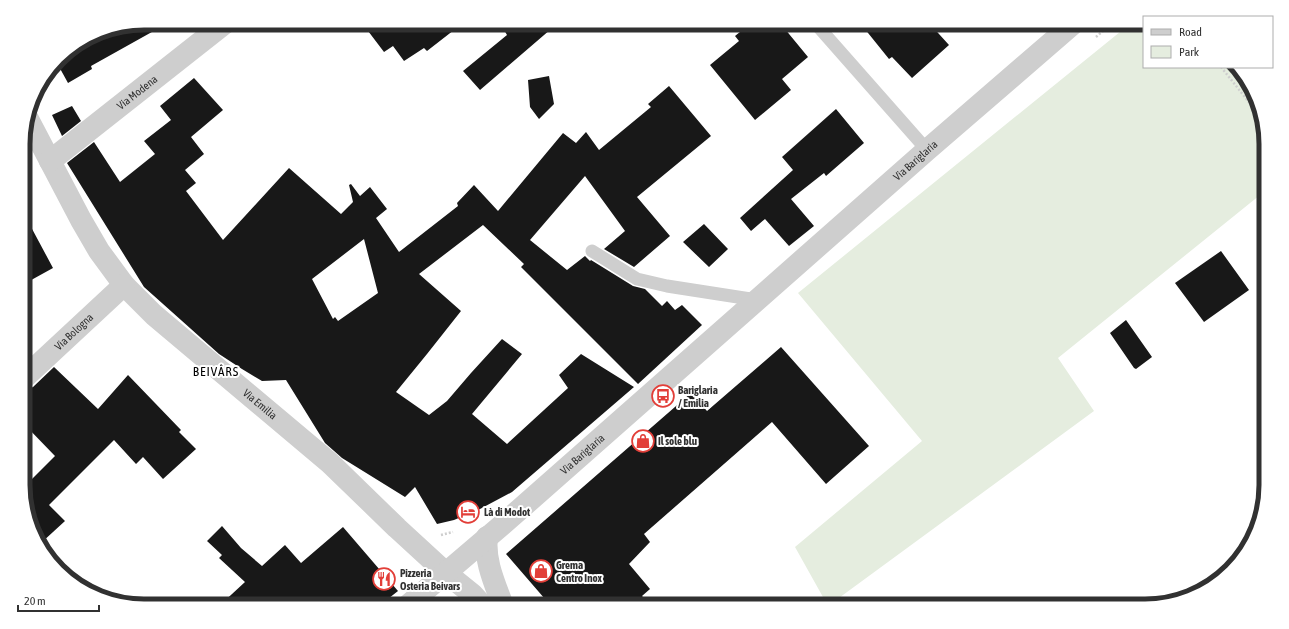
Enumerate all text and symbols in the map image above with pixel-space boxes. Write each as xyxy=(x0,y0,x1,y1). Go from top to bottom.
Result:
legend xyxy=(1143,16,1273,68)
text: Road xyxy=(1179,25,1202,39)
text: Park xyxy=(1179,45,1200,59)
street label: Via Modena xyxy=(115,73,160,112)
street label: Via Bariglaria xyxy=(891,138,940,183)
street label: Via Bologna xyxy=(52,311,96,352)
district label: BEIVÂRS xyxy=(193,364,239,379)
bus stop icon: Bariglaria / Emilia xyxy=(650,383,676,409)
place label: Bariglaria / Emilia xyxy=(678,384,718,409)
street label: Via Emilia xyxy=(241,387,279,422)
shop icon: Il sole blu xyxy=(630,428,656,454)
street label: Via Bariglaria xyxy=(558,432,607,477)
place label: Il sole blu xyxy=(658,435,697,447)
hotel icon: Là di Modot xyxy=(455,499,481,525)
place label: Là di Modot xyxy=(484,506,531,518)
shop icon: Grema Centro Inox xyxy=(528,558,554,584)
place label: Grema Centro Inox xyxy=(556,559,603,584)
restaurant icon: Pizzeria Osteria Beivars xyxy=(371,566,397,592)
place label: Pizzeria Osteria Beivars xyxy=(400,567,460,592)
scale bar xyxy=(18,587,99,613)
text: 20 m xyxy=(24,594,46,608)

